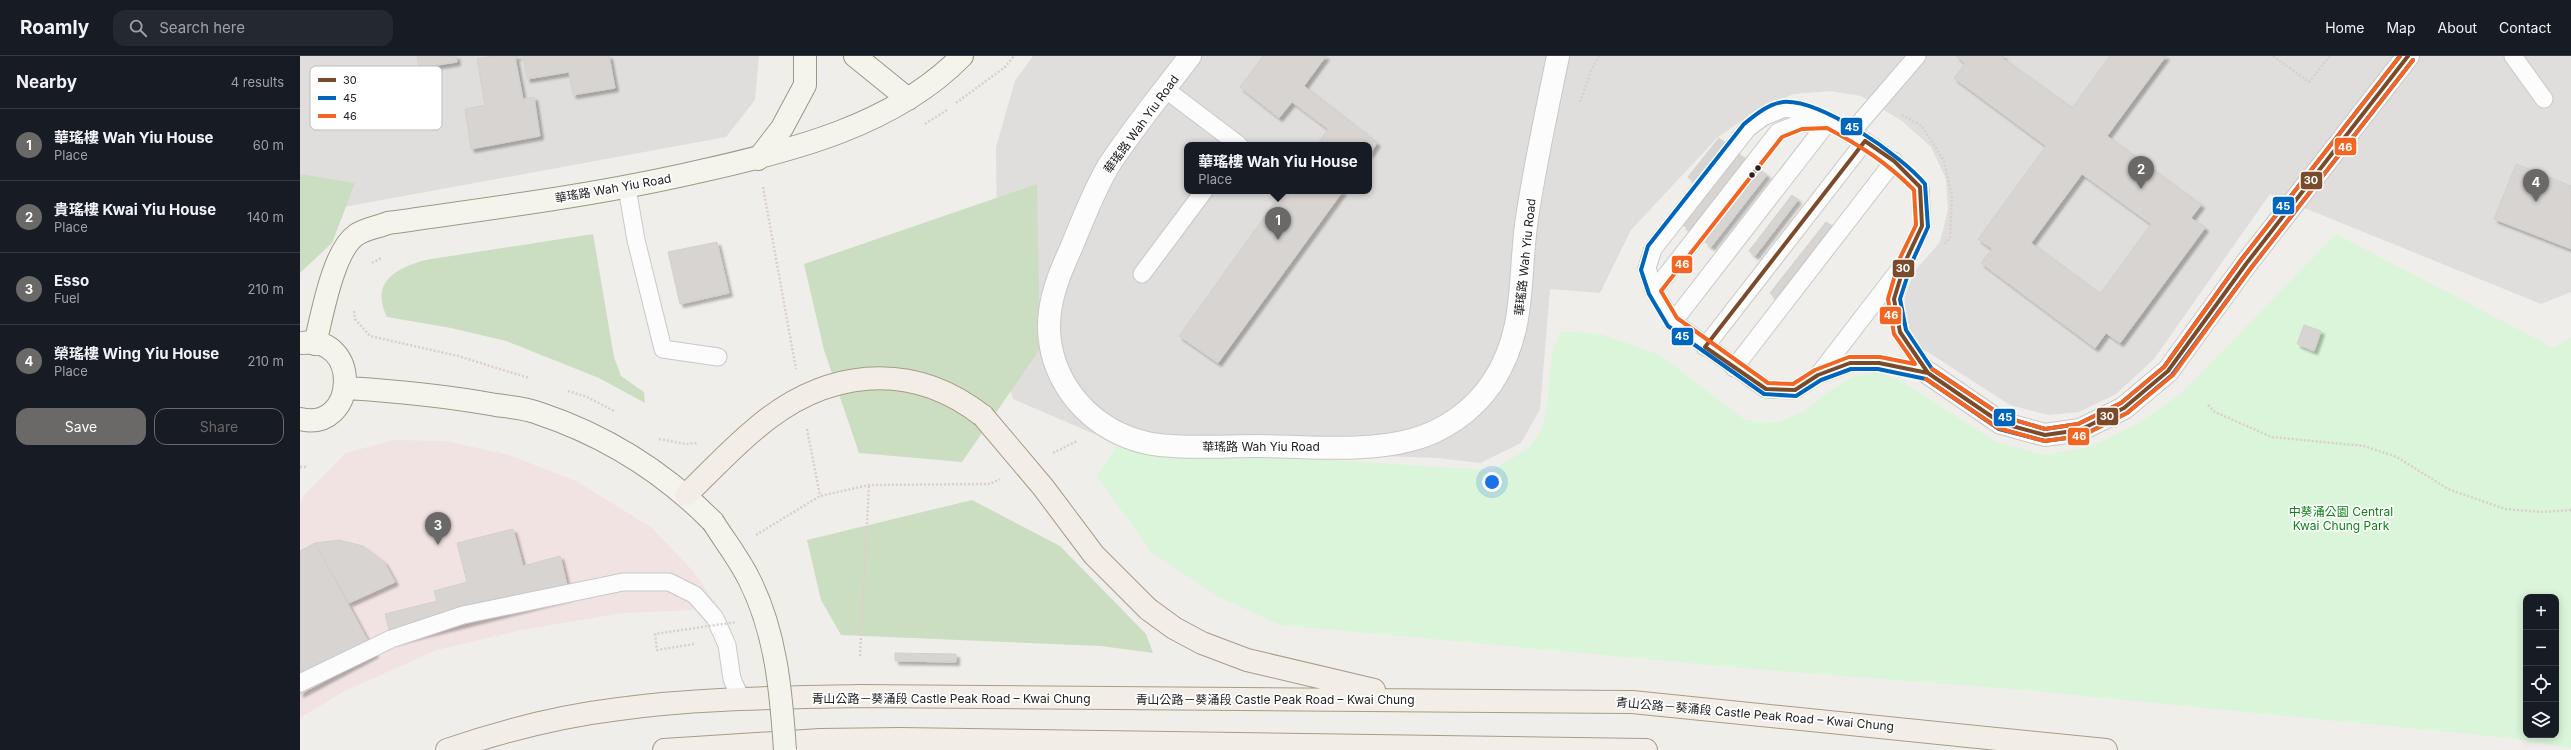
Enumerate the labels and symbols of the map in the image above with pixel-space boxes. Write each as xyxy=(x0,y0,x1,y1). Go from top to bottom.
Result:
legend xyxy=(310,66,442,130)
street label: 華瑤路 Wah Yiu Road xyxy=(1100,72,1182,176)
text: 30 xyxy=(343,73,357,87)
text: 45 xyxy=(343,91,357,105)
text: 46 xyxy=(343,109,357,123)
line badge: 45 xyxy=(1840,117,1863,136)
text: 45 xyxy=(1845,120,1859,134)
line badge: 46 xyxy=(2334,137,2357,156)
text: 46 xyxy=(2338,140,2352,154)
pin: 2 xyxy=(2128,156,2154,189)
unlabelled marker xyxy=(1753,163,1763,173)
pin: 4 xyxy=(2523,169,2549,202)
street label: 華瑤路 Wah Yiu Road xyxy=(554,170,672,206)
unlabelled marker xyxy=(1747,170,1757,180)
line badge: 30 xyxy=(2300,171,2323,190)
text: 30 xyxy=(2304,173,2318,187)
line badge: 45 xyxy=(2272,196,2295,215)
street label: 華瑤路 Wah Yiu Road xyxy=(1511,198,1539,316)
text: 45 xyxy=(2276,199,2290,213)
pin: 1 xyxy=(1265,207,1291,240)
line badge: 46 xyxy=(1671,255,1693,274)
text: 46 xyxy=(1675,257,1689,271)
line badge: 30 xyxy=(1892,259,1915,278)
text: 30 xyxy=(1896,261,1910,275)
line badge: 46 xyxy=(1879,306,1902,325)
text: 46 xyxy=(1884,308,1898,322)
line badge: 45 xyxy=(1671,327,1694,346)
text: 45 xyxy=(1675,329,1689,343)
line badge: 30 xyxy=(2096,407,2119,426)
line badge: 45 xyxy=(1993,408,2016,427)
text: 30 xyxy=(2100,409,2114,423)
text: 45 xyxy=(1998,410,2012,424)
line badge: 46 xyxy=(2067,427,2090,446)
text: 46 xyxy=(2072,429,2086,443)
street label: 華瑤路 Wah Yiu Road xyxy=(1202,439,1320,454)
your location xyxy=(1482,472,1502,492)
park label: 中葵涌公園 Central Kwai Chung Park xyxy=(2289,504,2393,533)
pin: 3 xyxy=(425,512,451,545)
street label: 青山公路－葵涌段 Castle Peak Road – Kwai Chung xyxy=(811,691,1091,706)
street label: 青山公路－葵涌段 Castle Peak Road – Kwai Chung xyxy=(1135,692,1415,707)
street label: 青山公路－葵涌段 Castle Peak Road – Kwai Chung xyxy=(1615,694,1895,734)

